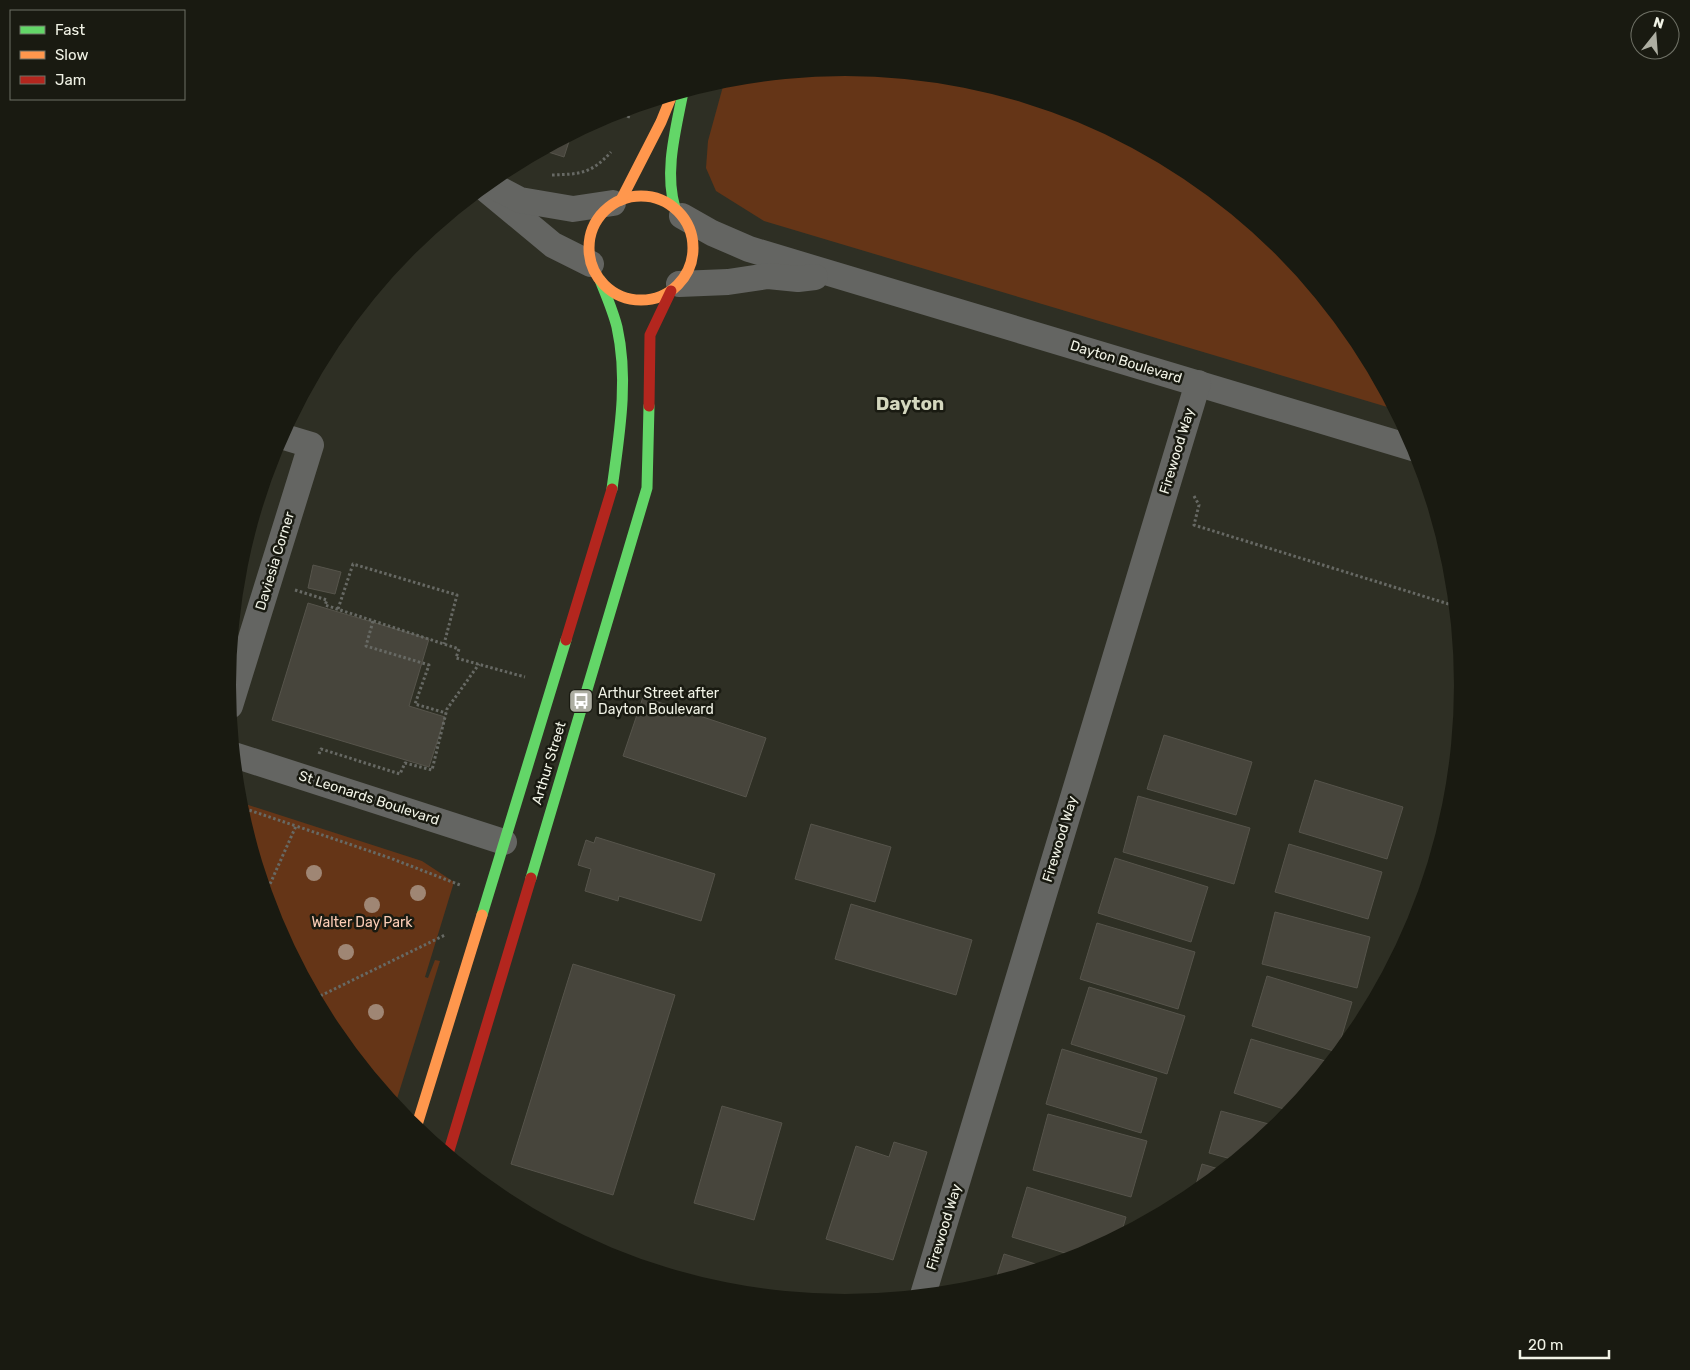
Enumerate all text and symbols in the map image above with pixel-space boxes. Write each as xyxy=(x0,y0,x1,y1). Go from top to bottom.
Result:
legend xyxy=(10,10,185,100)
north arrow xyxy=(1630,10,1680,60)
text: N xyxy=(1651,13,1666,33)
text: Fast xyxy=(55,21,85,39)
text: Slow xyxy=(55,46,88,64)
text: Jam xyxy=(55,71,86,89)
street label: Dayton Boulevard xyxy=(1068,337,1184,387)
district label: Dayton xyxy=(876,392,944,415)
street label: Firewood Way xyxy=(1156,406,1198,496)
street label: Daviesia Corner xyxy=(252,509,298,612)
place label: Arthur Street after Dayton Boulevard xyxy=(598,685,720,718)
bus stop icon: Arthur Street after Dayton Boulevard xyxy=(568,688,594,714)
street label: Arthur Street xyxy=(528,719,570,807)
street label: St Leonards Boulevard xyxy=(296,767,442,829)
street label: Firewood Way xyxy=(1039,794,1081,884)
park label: Walter Day Park xyxy=(312,914,413,931)
street label: Firewood Way xyxy=(923,1182,965,1272)
scale bar xyxy=(1520,1328,1609,1360)
text: 20 m xyxy=(1528,1336,1563,1354)

